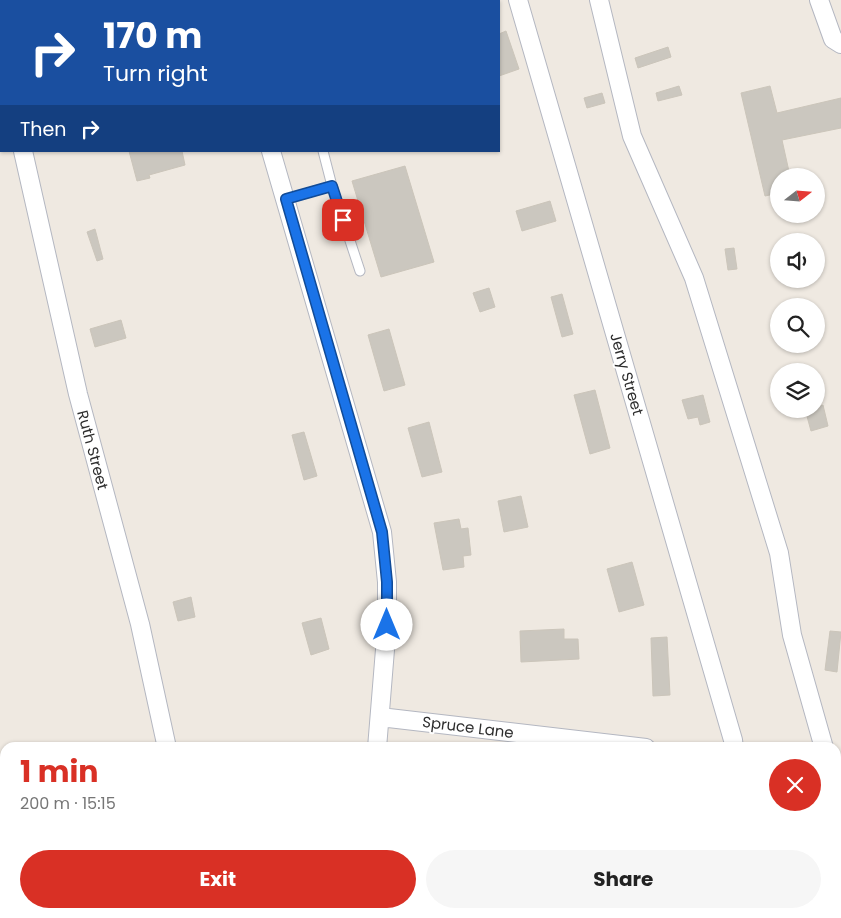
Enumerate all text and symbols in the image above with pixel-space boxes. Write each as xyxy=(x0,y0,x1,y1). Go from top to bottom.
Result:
text: 170 m xyxy=(103,11,202,60)
icon: right xyxy=(20,20,85,85)
text: Turn right xyxy=(103,58,208,89)
icon: right xyxy=(76,115,104,143)
text: Then xyxy=(20,116,66,143)
north arrow xyxy=(770,168,825,222)
map controls xyxy=(770,168,825,418)
pin xyxy=(322,199,364,241)
icon: arrive xyxy=(329,206,357,234)
button: sound xyxy=(770,233,825,288)
button: search xyxy=(770,298,825,353)
street label: Jerry Street xyxy=(605,330,649,418)
button: layers xyxy=(770,363,825,418)
street label: Ruth Street xyxy=(72,408,114,492)
position arrow xyxy=(360,598,412,650)
street label: Spruce Lane xyxy=(421,711,515,743)
text: 1 min xyxy=(20,750,98,793)
button: close xyxy=(769,759,821,811)
text: 200 m · 15:15 xyxy=(20,792,116,815)
button: Exit xyxy=(20,850,416,908)
button: Share xyxy=(426,850,821,908)

